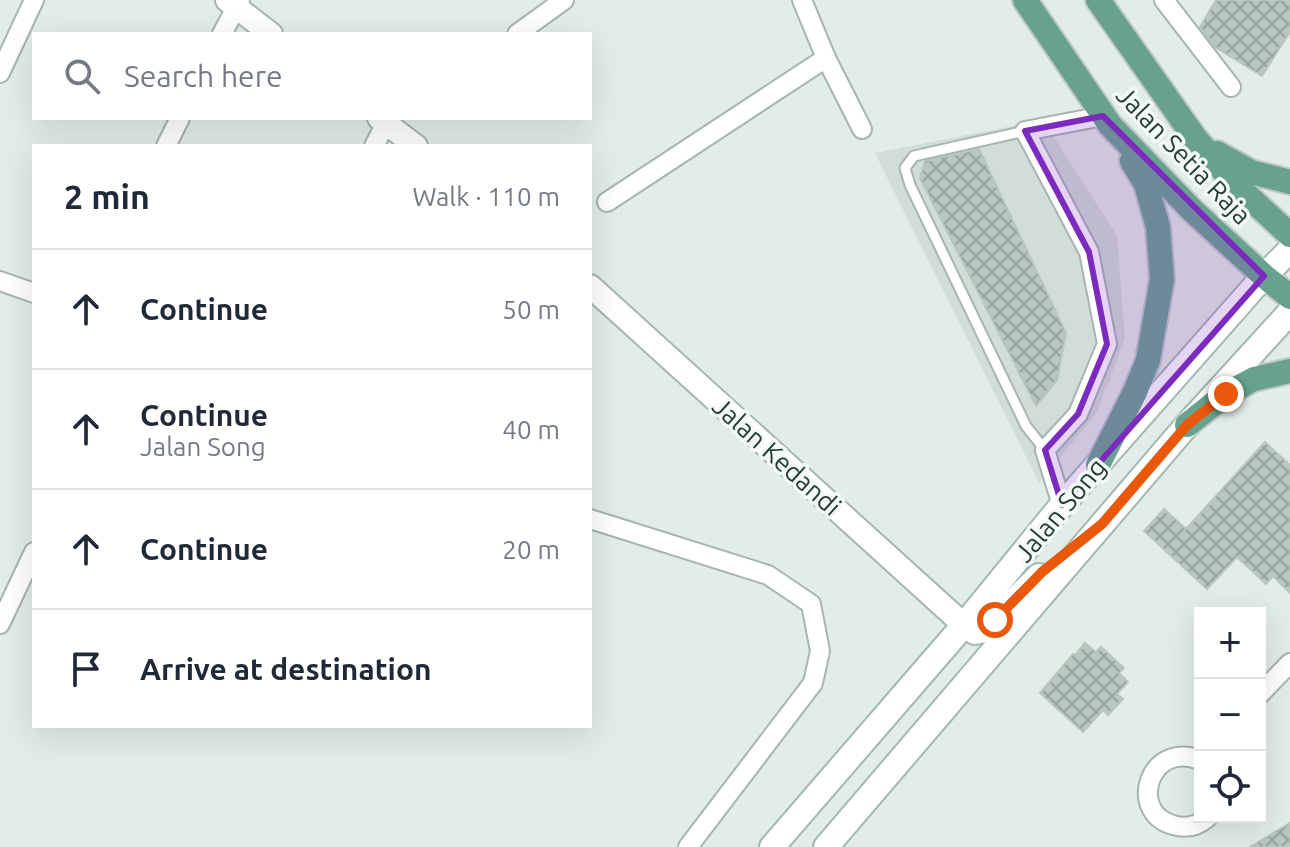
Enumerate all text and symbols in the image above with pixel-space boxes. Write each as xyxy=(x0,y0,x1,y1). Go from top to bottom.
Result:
search box xyxy=(32,32,592,120)
icon: search xyxy=(60,54,104,98)
text: Search here xyxy=(124,59,283,93)
street label: Jalan Setia Raja xyxy=(1111,80,1257,230)
text: 2 min xyxy=(64,177,150,215)
text: Walk · 110 m xyxy=(412,182,560,211)
icon: ahead xyxy=(64,287,108,331)
text: Continue xyxy=(140,292,268,326)
text: 50 m xyxy=(502,295,560,324)
route end xyxy=(1208,376,1244,412)
street label: Jalan Kedandi xyxy=(707,391,847,521)
text: Continue xyxy=(140,398,268,432)
icon: ahead xyxy=(64,407,108,451)
text: 40 m xyxy=(502,415,560,444)
text: Jalan Song xyxy=(140,432,266,461)
street label: Jalan Song xyxy=(1008,452,1112,568)
icon: ahead xyxy=(64,527,108,571)
text: Continue xyxy=(140,532,268,566)
text: 20 m xyxy=(502,535,560,564)
route start xyxy=(977,602,1013,638)
map controls xyxy=(1194,607,1266,823)
button: + xyxy=(1194,607,1266,679)
icon: arrive xyxy=(64,647,108,691)
text: Arrive at destination xyxy=(140,652,432,686)
button: − xyxy=(1194,679,1266,751)
button: locate xyxy=(1194,751,1266,823)

